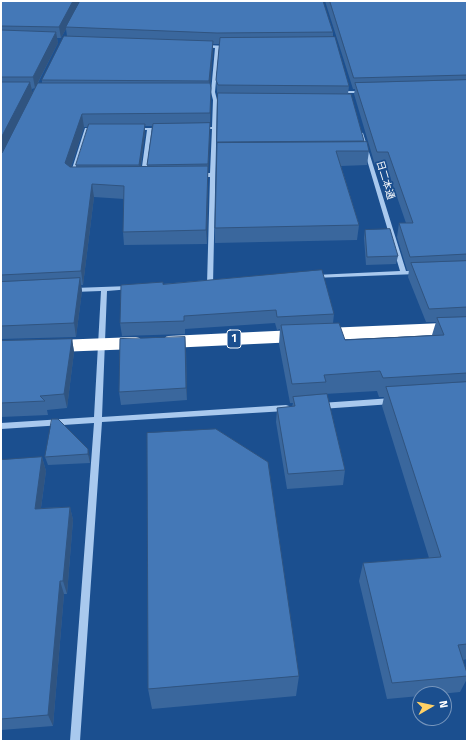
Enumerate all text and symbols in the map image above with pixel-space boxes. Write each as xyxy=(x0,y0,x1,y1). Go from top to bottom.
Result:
street label: 日二本通 xyxy=(373,159,397,201)
road number: 1 xyxy=(227,330,241,348)
north arrow xyxy=(412,686,452,726)
text: N xyxy=(436,700,450,709)

